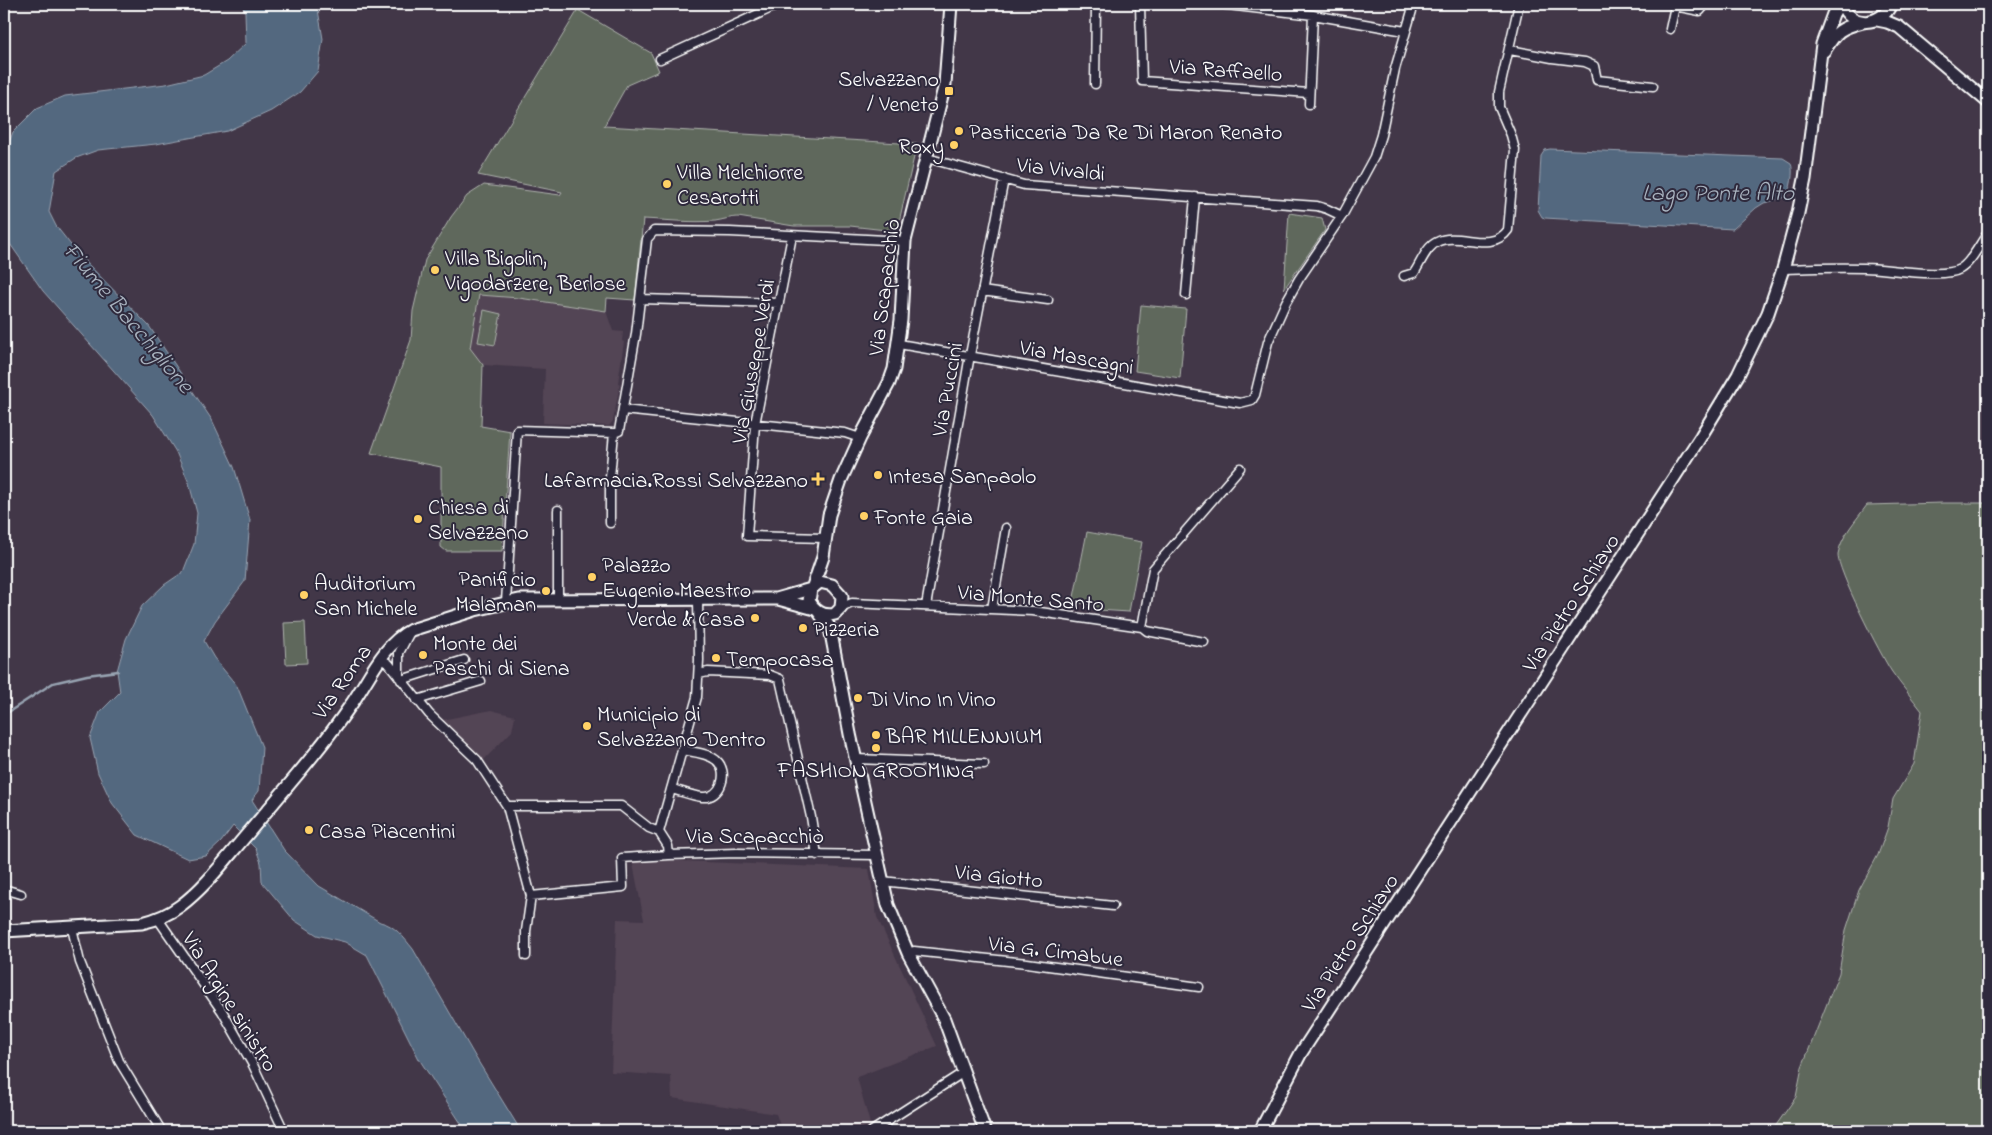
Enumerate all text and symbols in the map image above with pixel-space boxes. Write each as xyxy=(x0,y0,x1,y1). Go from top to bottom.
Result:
street label: Via Raffaello xyxy=(1167,52,1283,92)
place label: Selvazzano / Veneto xyxy=(838,65,939,122)
marker: Selvazzano / Veneto xyxy=(943,85,955,97)
place label: Pasticceria Da Re Di Maron Renato xyxy=(969,118,1282,150)
marker: Pasticceria Da Re Di Maron Renato xyxy=(953,125,965,137)
place label: Roxy xyxy=(898,132,944,165)
marker: Roxy xyxy=(948,139,960,151)
street label: Via Vivaldi xyxy=(1014,150,1106,192)
place label: Villa Melchiorre Cesarotti xyxy=(676,158,803,215)
water label: Lago Ponte Alto xyxy=(1642,177,1796,212)
marker: Villa Melchiorre Cesarotti xyxy=(661,178,673,190)
street label: Via Scapacchiò xyxy=(862,217,910,359)
water label: Fiume Bacchiglione xyxy=(53,235,202,403)
place label: Villa Bigolin, Vigodarzere, Berlose xyxy=(444,244,626,302)
marker: Villa Bigolin, Vigodarzere, Berlose xyxy=(429,264,441,276)
street label: Via Giuseppe Verdi xyxy=(725,277,785,447)
street label: Via Mascagni xyxy=(1016,333,1136,386)
street label: Via Puccini xyxy=(925,340,973,440)
place label: Intesa Sanpaolo xyxy=(888,462,1036,494)
place label: Lafarmacia.Rossi Selvazzano xyxy=(544,466,808,498)
marker: Intesa Sanpaolo xyxy=(872,469,884,481)
marker: Lafarmacia.Rossi Selvazzano xyxy=(812,473,824,485)
place label: Chiesa di Selvazzano xyxy=(428,493,529,550)
place label: Fonte Gaia xyxy=(873,503,973,535)
marker: Fonte Gaia xyxy=(858,510,870,522)
marker: Chiesa di Selvazzano xyxy=(412,513,424,525)
street label: Via Pietro Schiavo xyxy=(1515,528,1629,680)
place label: Palazzo Eugenio Maestro xyxy=(602,551,751,609)
place label: Panificio Malaman xyxy=(455,565,536,622)
place label: Auditorium San Michele xyxy=(314,569,417,626)
marker: Palazzo Eugenio Maestro xyxy=(586,571,598,583)
street label: Via Monte Santo xyxy=(955,578,1105,622)
marker: Panificio Malaman xyxy=(540,585,552,597)
marker: Auditorium San Michele xyxy=(298,589,310,601)
place label: Verde & Casa xyxy=(627,605,745,637)
marker: Verde & Casa xyxy=(749,612,761,624)
place label: Pizzeria xyxy=(813,615,879,647)
marker: Pizzeria xyxy=(797,622,809,634)
place label: Monte dei Paschi di Siena xyxy=(433,629,570,686)
street label: Via Roma xyxy=(305,639,381,728)
place label: Tempocasa xyxy=(726,645,834,677)
marker: Monte dei Paschi di Siena xyxy=(417,649,429,661)
marker: Tempocasa xyxy=(710,652,722,664)
place label: Di Vino In Vino xyxy=(867,685,996,717)
marker: Di Vino In Vino xyxy=(852,692,864,704)
place label: Municipio di Selvazzano Dentro xyxy=(597,700,766,757)
marker: Municipio di Selvazzano Dentro xyxy=(581,720,593,732)
place label: BAR MILLENNIUM xyxy=(885,722,1042,754)
marker: BAR MILLENNIUM xyxy=(870,729,882,741)
marker: FASHION GROOMING xyxy=(870,742,882,754)
place label: FASHION GROOMING xyxy=(777,756,974,788)
place label: Casa Piacentini xyxy=(319,817,455,849)
street label: Via Scapacchiò xyxy=(685,822,824,854)
marker: Casa Piacentini xyxy=(303,824,315,836)
street label: Via Giotto xyxy=(952,857,1044,899)
street label: Via Pietro Schiavo xyxy=(1294,868,1408,1020)
street label: Via Argine sinistro xyxy=(171,925,284,1079)
street label: Via G. Cimabue xyxy=(985,929,1125,977)

